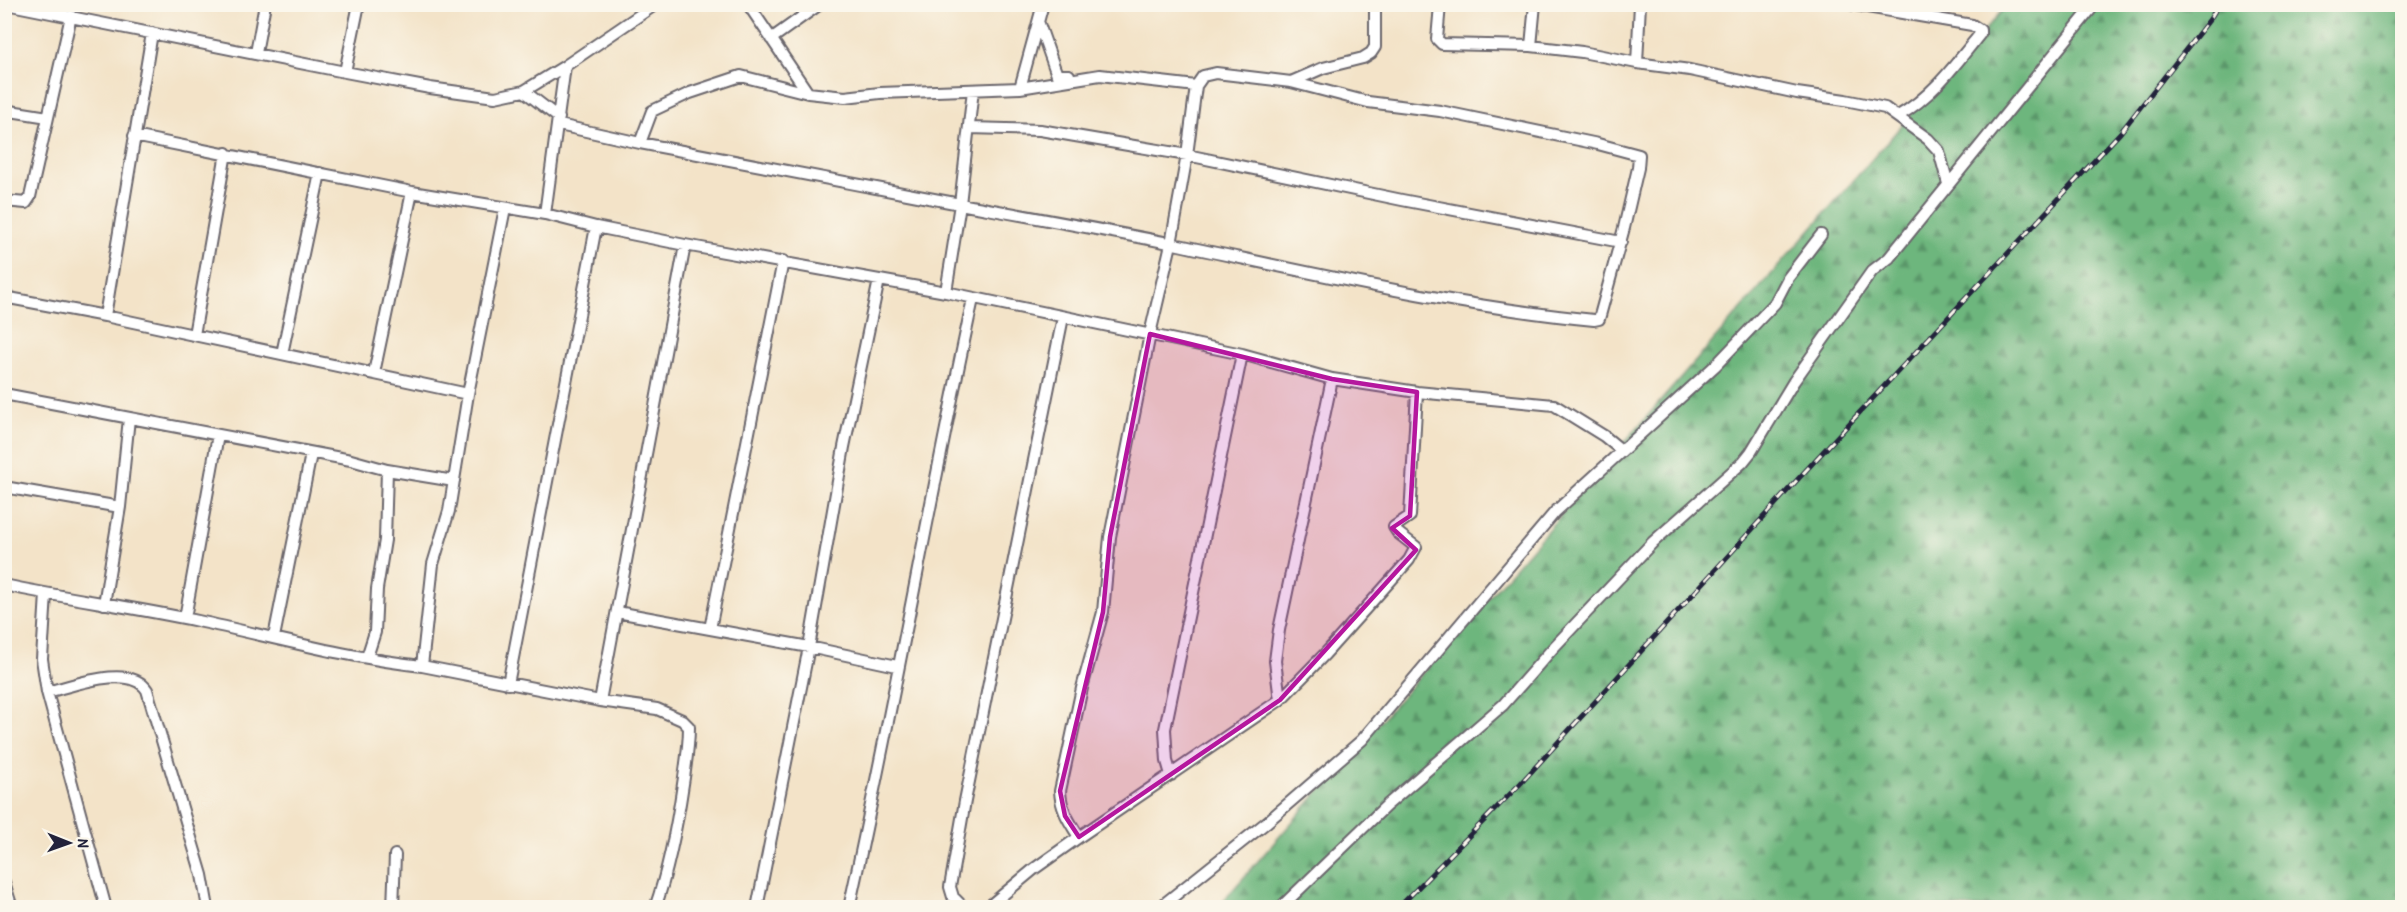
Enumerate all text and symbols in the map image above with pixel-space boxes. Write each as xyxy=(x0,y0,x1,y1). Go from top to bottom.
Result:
north arrow xyxy=(39,813,99,873)
text: N xyxy=(73,839,95,848)

